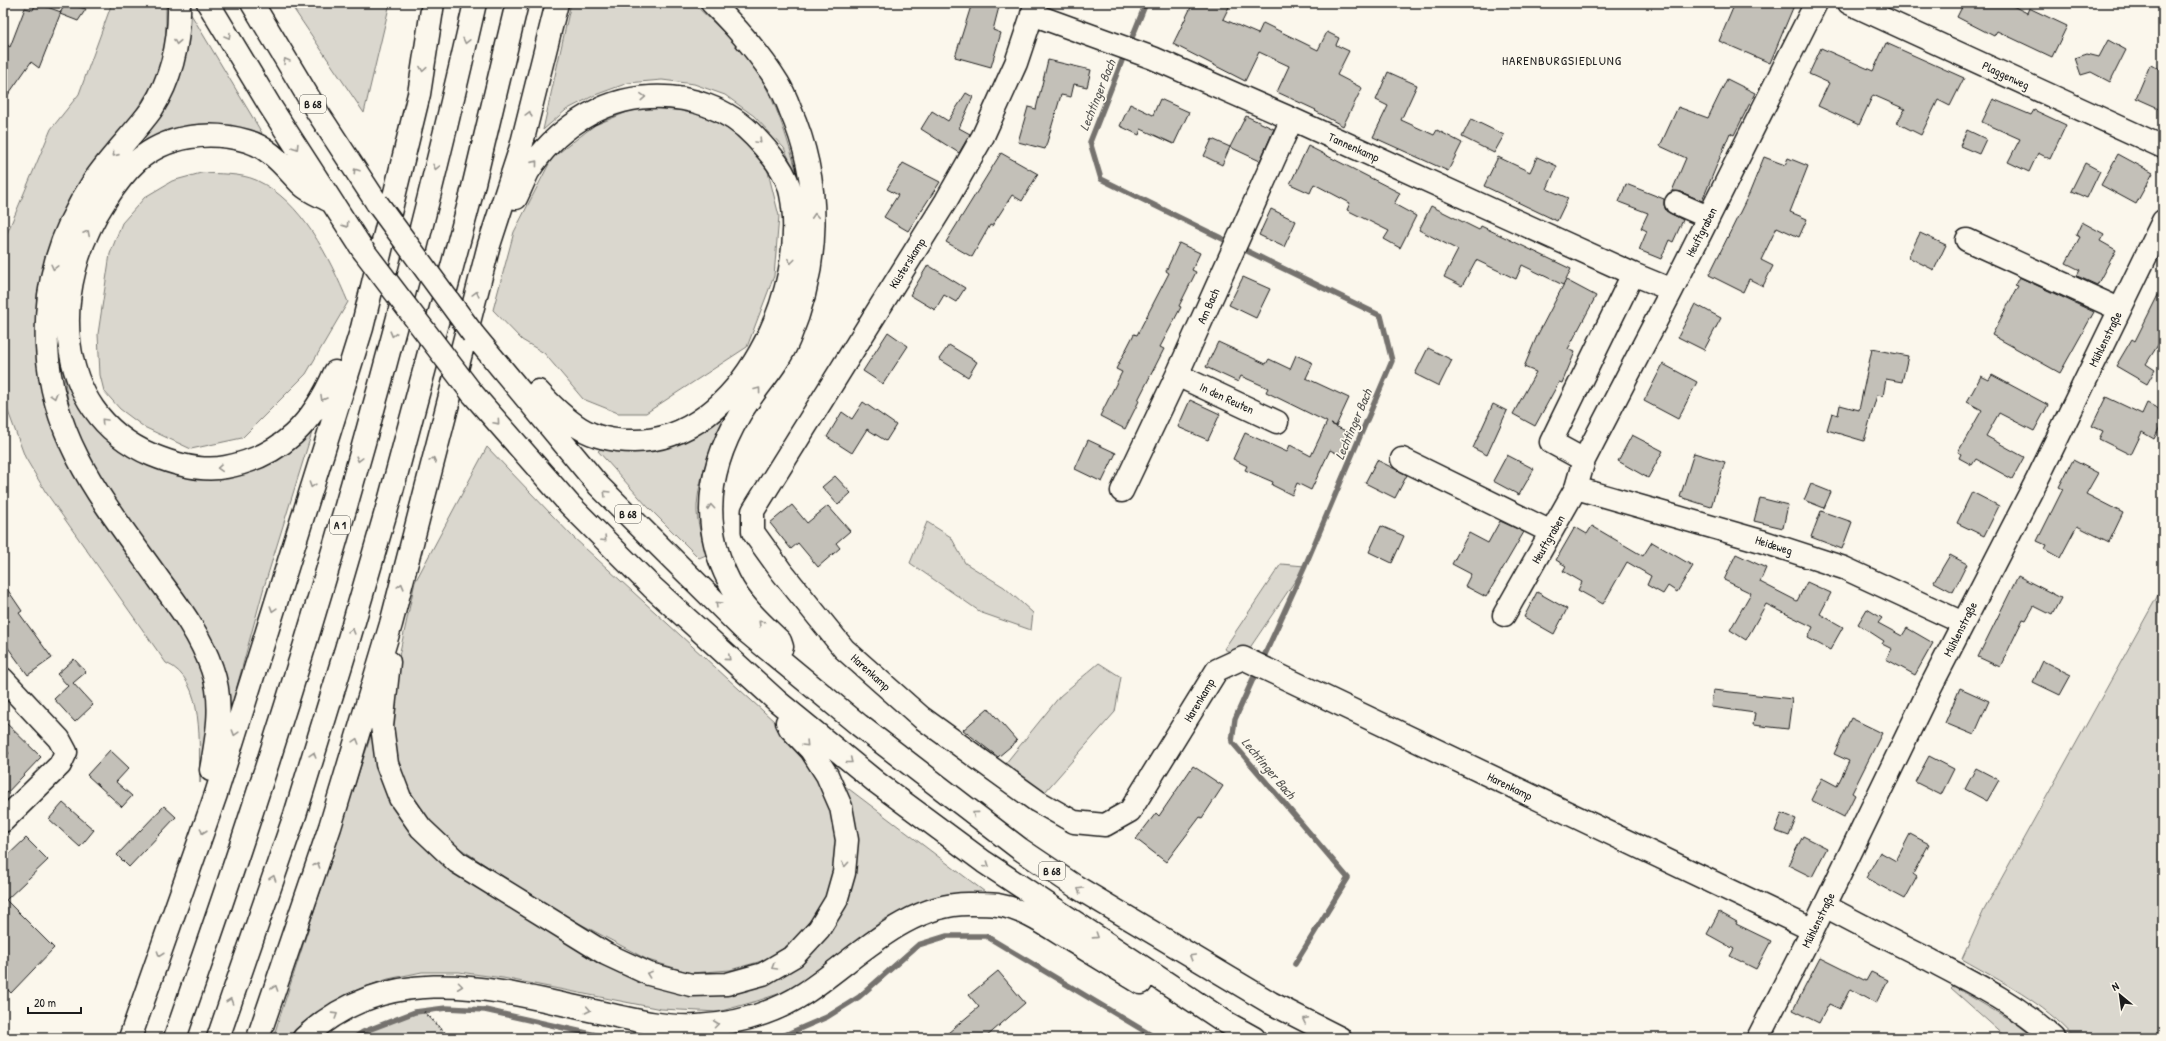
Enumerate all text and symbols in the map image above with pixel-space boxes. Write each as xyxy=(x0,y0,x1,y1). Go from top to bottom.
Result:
one-way arrow xyxy=(224,32,231,39)
one-way arrow xyxy=(463,38,471,44)
one-way arrow xyxy=(173,39,182,45)
district label: HARENBURGSIEDLUNG xyxy=(1502,51,1622,69)
water label: Lechtinger Bach xyxy=(1075,55,1121,133)
street label: Plaggenweg xyxy=(1980,57,2032,93)
one-way arrow xyxy=(284,58,291,65)
one-way arrow xyxy=(419,66,428,72)
one-way arrow xyxy=(639,93,646,102)
road number: B 68 xyxy=(300,95,326,113)
one-way arrow xyxy=(524,111,533,118)
street label: Tannenkamp xyxy=(1326,128,1382,166)
one-way arrow xyxy=(754,136,762,144)
one-way arrow xyxy=(291,143,299,150)
one-way arrow xyxy=(113,149,120,156)
one-way arrow xyxy=(531,161,538,168)
one-way arrow xyxy=(432,164,440,171)
one-way arrow xyxy=(354,168,361,175)
street label: Heuftgraben xyxy=(1681,204,1721,260)
one-way arrow xyxy=(810,213,819,219)
one-way arrow xyxy=(341,221,349,228)
one-way arrow xyxy=(82,230,90,237)
street label: Küsterskamp xyxy=(885,234,929,292)
one-way arrow xyxy=(787,258,796,264)
one-way arrow xyxy=(51,264,59,270)
street label: Am Bach xyxy=(1193,286,1223,326)
one-way arrow xyxy=(472,291,480,297)
street label: Mühlenstraße xyxy=(2084,308,2126,370)
one-way arrow xyxy=(389,330,398,337)
street label: In den Reuten xyxy=(1197,378,1257,418)
water label: Lechtinger Bach xyxy=(1330,385,1377,462)
one-way arrow xyxy=(753,387,760,394)
one-way arrow xyxy=(49,392,58,399)
one-way arrow xyxy=(321,393,328,401)
one-way arrow xyxy=(493,417,500,425)
one-way arrow xyxy=(101,418,109,426)
one-way arrow xyxy=(355,456,364,463)
one-way arrow xyxy=(428,457,437,464)
one-way arrow xyxy=(217,463,223,472)
one-way arrow xyxy=(308,481,317,488)
one-way arrow xyxy=(603,490,611,497)
one-way arrow xyxy=(706,504,715,511)
road number: B 68 xyxy=(615,505,641,523)
street label: Heuftgraben xyxy=(1527,512,1569,566)
road number: A 1 xyxy=(330,516,350,534)
street label: Heideweg xyxy=(1753,531,1795,559)
one-way arrow xyxy=(599,534,607,542)
one-way arrow xyxy=(396,583,404,589)
street label: Mühlenstraße xyxy=(1939,598,1981,659)
one-way arrow xyxy=(715,601,723,609)
one-way arrow xyxy=(269,605,278,612)
one-way arrow xyxy=(758,620,766,628)
one-way arrow xyxy=(347,627,356,634)
street label: Harenkamp xyxy=(847,650,895,694)
one-way arrow xyxy=(723,653,731,661)
street label: Harenkamp xyxy=(1179,675,1219,725)
one-way arrow xyxy=(231,730,240,737)
water label: Lechtinger Bach xyxy=(1237,734,1301,804)
one-way arrow xyxy=(351,737,360,744)
one-way arrow xyxy=(801,739,809,747)
one-way arrow xyxy=(308,751,317,758)
one-way arrow xyxy=(846,756,853,763)
street label: Harenkamp xyxy=(1485,768,1535,804)
one-way arrow xyxy=(972,812,979,819)
one-way arrow xyxy=(199,827,208,834)
one-way arrow xyxy=(983,860,990,867)
one-way arrow xyxy=(312,861,321,868)
one-way arrow xyxy=(840,861,849,867)
road number: B 68 xyxy=(1039,862,1065,880)
one-way arrow xyxy=(268,875,276,882)
one-way arrow xyxy=(1077,887,1084,894)
street label: Mühlenstraße xyxy=(1797,889,1839,951)
one-way arrow xyxy=(1092,932,1099,939)
one-way arrow xyxy=(156,950,164,957)
one-way arrow xyxy=(1189,954,1196,961)
one-way arrow xyxy=(771,962,778,970)
one-way arrow xyxy=(646,970,653,978)
north arrow xyxy=(2100,975,2140,1015)
text: N xyxy=(2109,979,2121,994)
one-way arrow xyxy=(457,982,463,991)
one-way arrow xyxy=(270,984,279,991)
scale bar xyxy=(28,989,81,1015)
text: 20 m xyxy=(34,994,56,1011)
one-way arrow xyxy=(226,998,234,1005)
one-way arrow xyxy=(584,1005,591,1014)
one-way arrow xyxy=(331,1012,338,1020)
one-way arrow xyxy=(1302,1017,1309,1025)
one-way arrow xyxy=(713,1020,719,1029)

